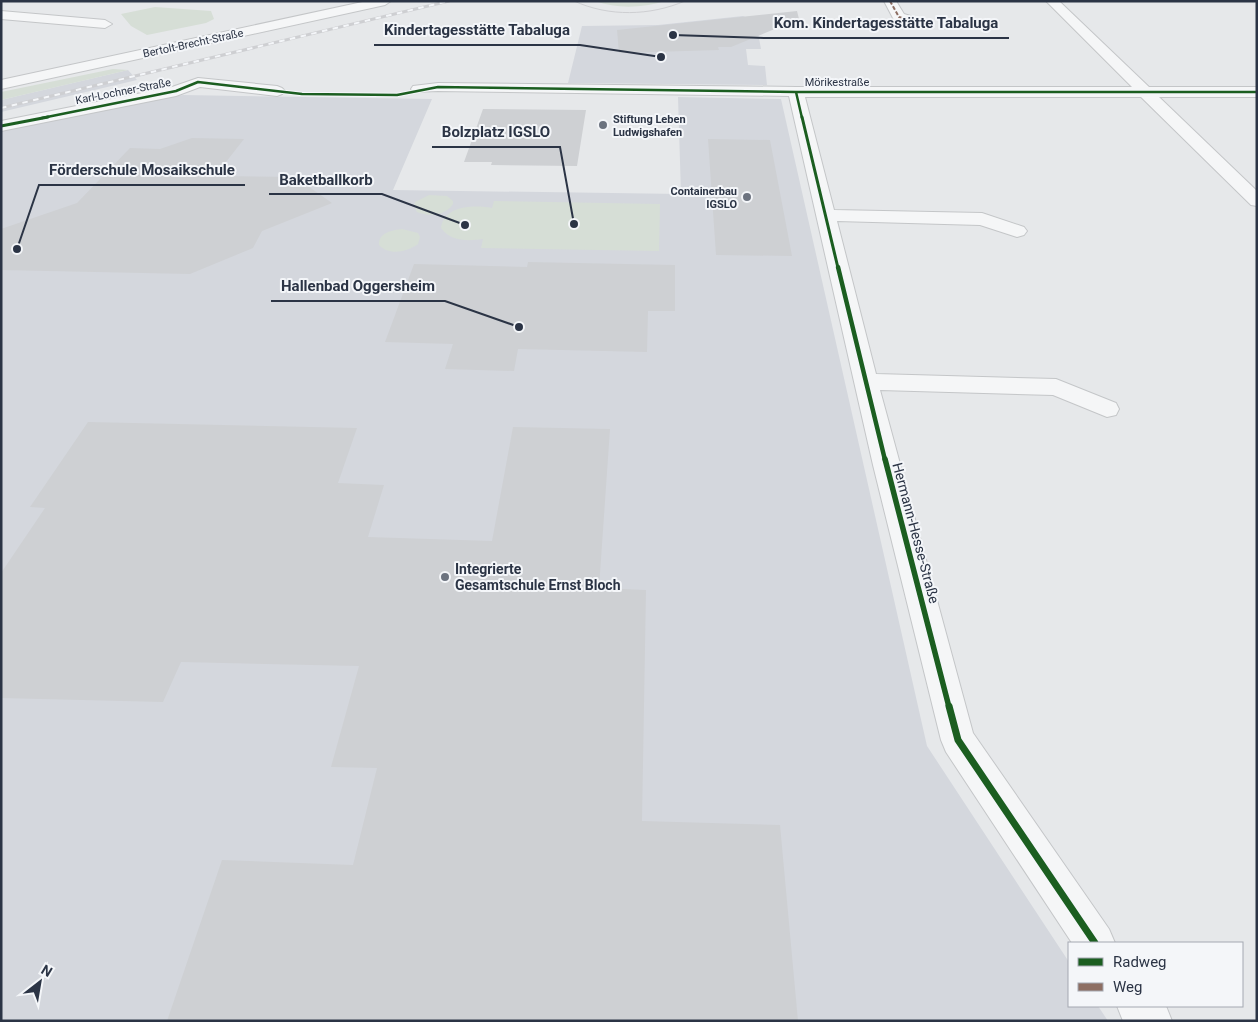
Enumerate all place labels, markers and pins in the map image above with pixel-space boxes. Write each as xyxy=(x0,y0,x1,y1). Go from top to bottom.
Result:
callout: Kom. Kindertagesstätte Tabaluga xyxy=(764,8,1009,38)
callout: Kindertagesstätte Tabaluga xyxy=(374,15,580,45)
place label: Stiftung Leben Ludwigshafen xyxy=(613,113,686,139)
callout: Bolzplatz IGSLO xyxy=(432,117,560,147)
marker: Stiftung Leben Ludwigshafen xyxy=(597,119,609,131)
callout: Förderschule Mosaikschule xyxy=(39,155,245,185)
callout: Baketballkorb xyxy=(269,164,382,194)
place label: Containerbau IGSLO xyxy=(671,185,737,211)
marker: Containerbau IGSLO xyxy=(741,191,753,203)
callout: Hallenbad Oggersheim xyxy=(271,271,445,301)
place label: Integrierte Gesamtschule Ernst Bloch xyxy=(455,561,621,593)
marker: Integrierte Gesamtschule Ernst Bloch xyxy=(439,571,451,583)

